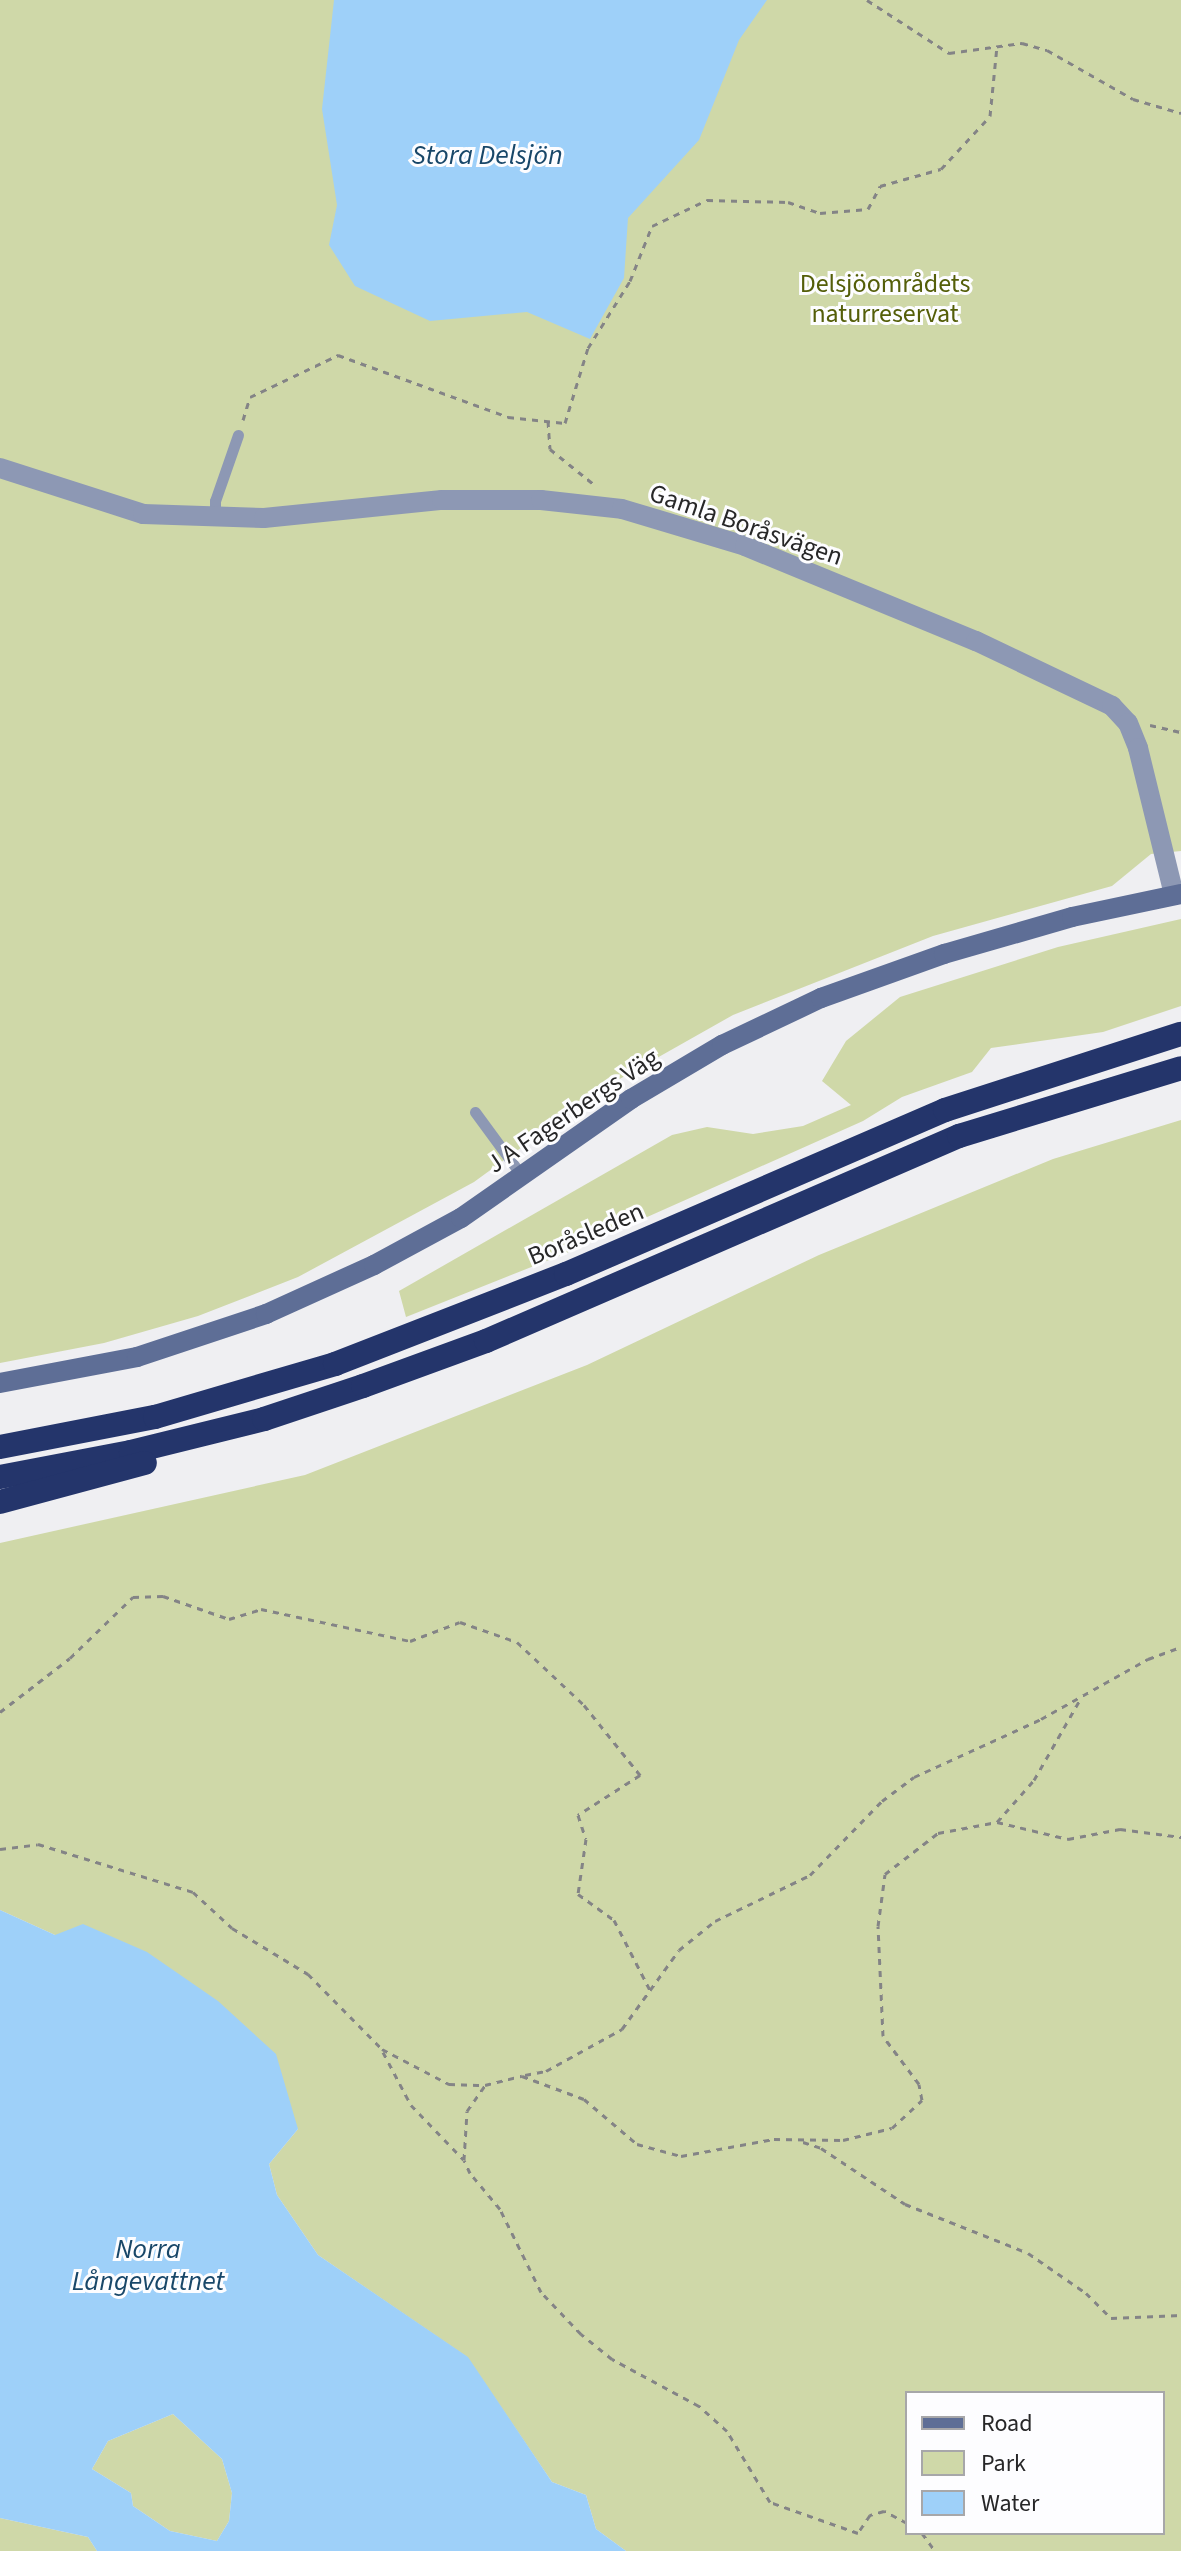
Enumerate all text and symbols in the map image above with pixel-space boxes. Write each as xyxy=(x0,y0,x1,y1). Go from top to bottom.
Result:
water label: Stora Delsjön xyxy=(411,138,563,172)
park label: Delsjöområdets naturreservat xyxy=(800,268,970,330)
street label: Gamla Boråsvägen xyxy=(645,477,847,573)
street label: J A Fagerbergs Väg xyxy=(481,1042,665,1180)
street label: Boråsleden xyxy=(523,1196,649,1272)
water label: Norra Långevattnet xyxy=(72,2232,224,2298)
legend xyxy=(905,2391,1165,2535)
text: Road xyxy=(981,2406,1033,2441)
text: Park xyxy=(981,2446,1026,2481)
text: Water xyxy=(981,2486,1039,2521)

